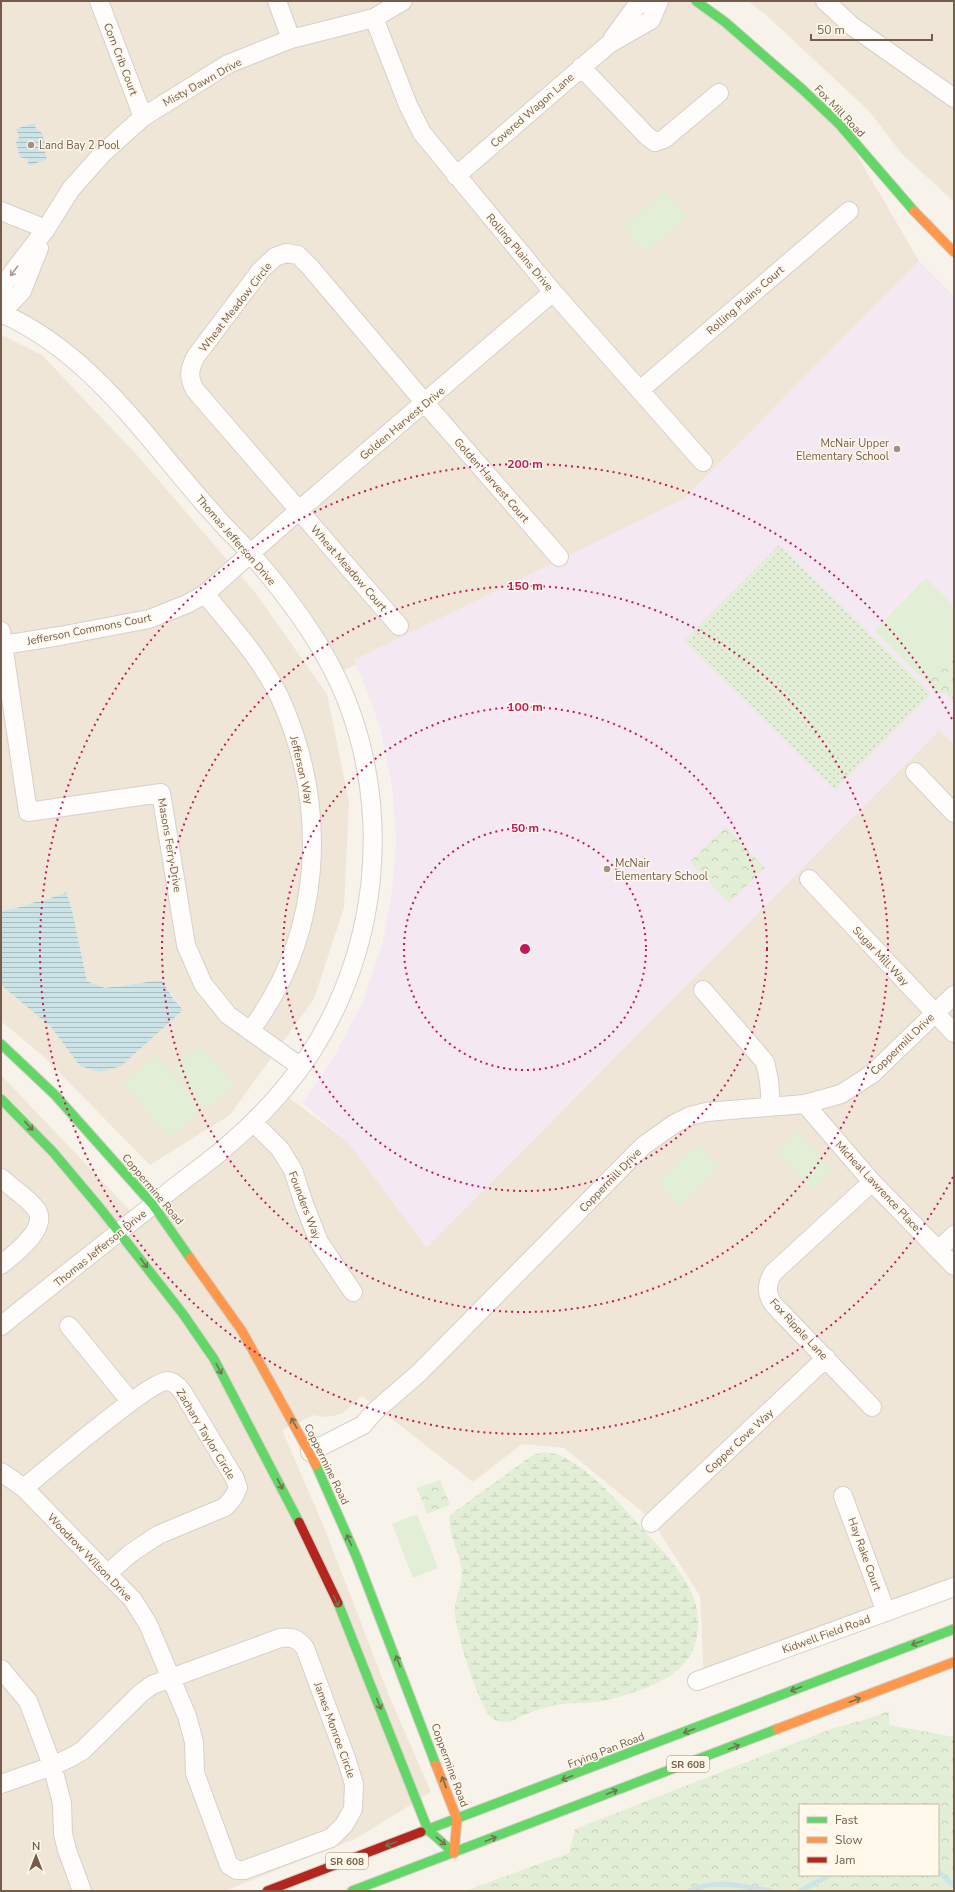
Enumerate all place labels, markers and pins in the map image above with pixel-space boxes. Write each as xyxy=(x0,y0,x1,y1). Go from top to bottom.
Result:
place label: Land Bay 2 Pool xyxy=(39,138,120,153)
marker: Land Bay 2 Pool xyxy=(26,140,36,150)
place label: McNair Upper Elementary School xyxy=(796,436,890,464)
marker: McNair Upper Elementary School xyxy=(892,444,902,454)
place label: McNair Elementary School xyxy=(615,856,709,884)
marker: McNair Elementary School xyxy=(602,864,612,874)
centre of rings xyxy=(518,942,532,956)

